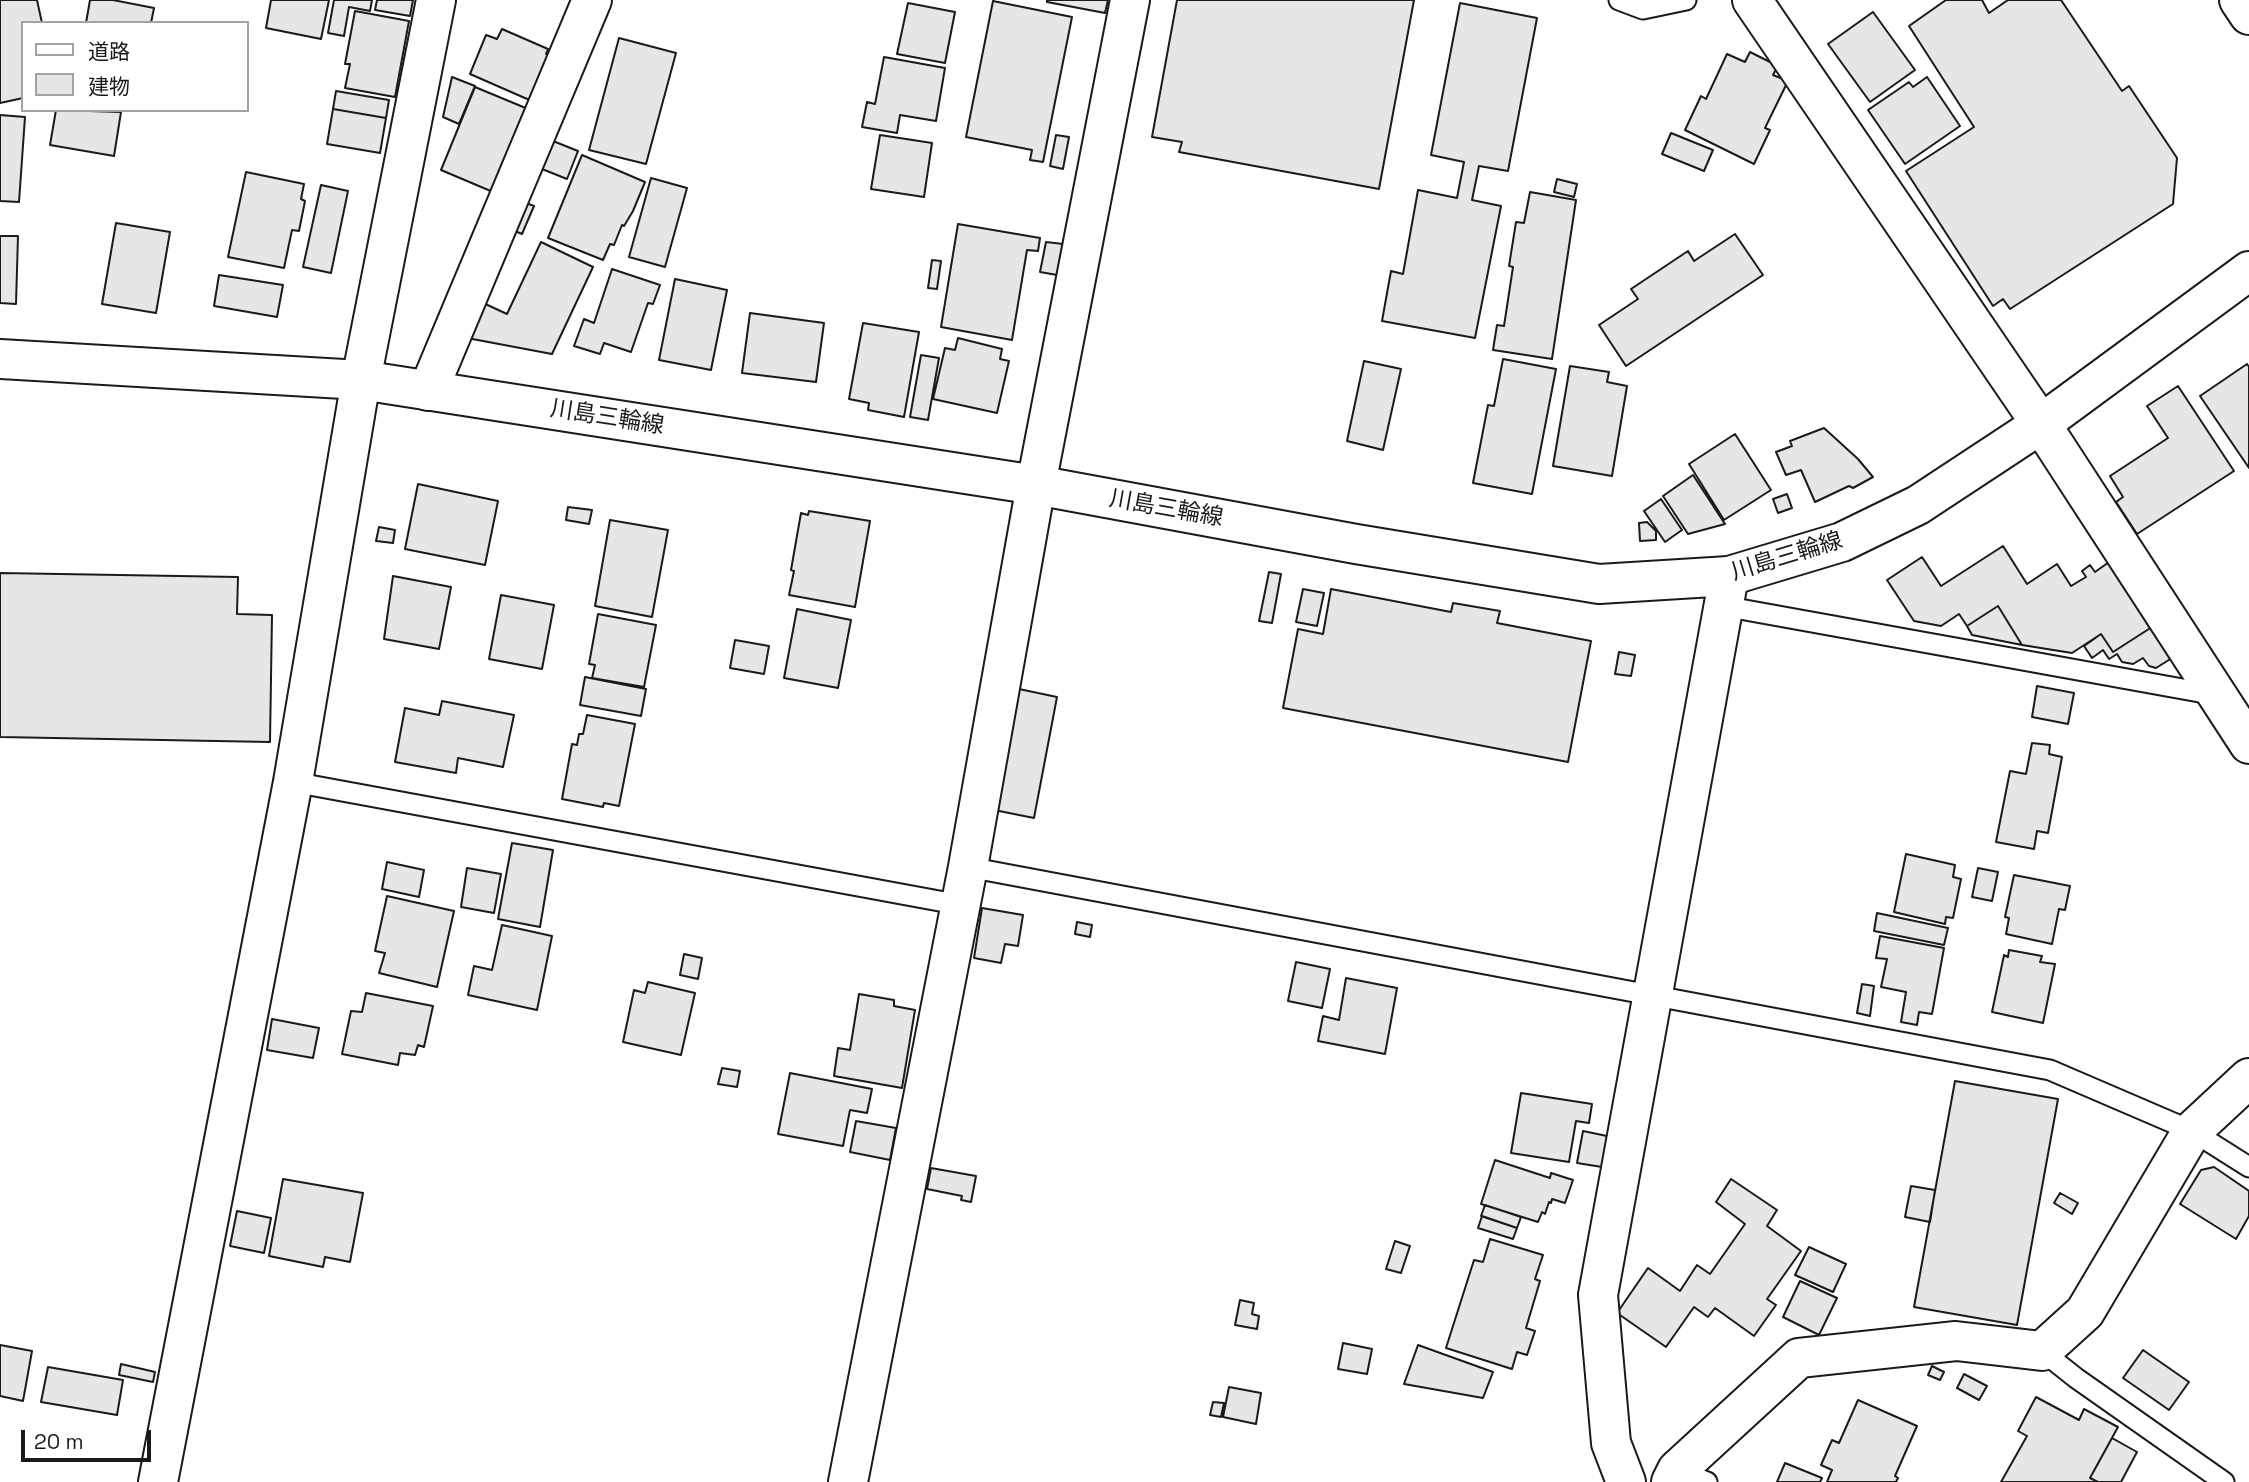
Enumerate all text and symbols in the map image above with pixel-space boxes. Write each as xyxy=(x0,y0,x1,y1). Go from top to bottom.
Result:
legend xyxy=(21,21,248,112)
text: 道路 xyxy=(88,38,130,65)
text: 建物 xyxy=(88,73,130,100)
street label: 川島三輪線 xyxy=(548,395,666,441)
street label: 川島三輪線 xyxy=(1107,485,1225,533)
street label: 川島三輪線 xyxy=(1728,527,1846,587)
scale bar xyxy=(24,1416,154,1460)
text: 20 m xyxy=(34,1428,84,1455)

